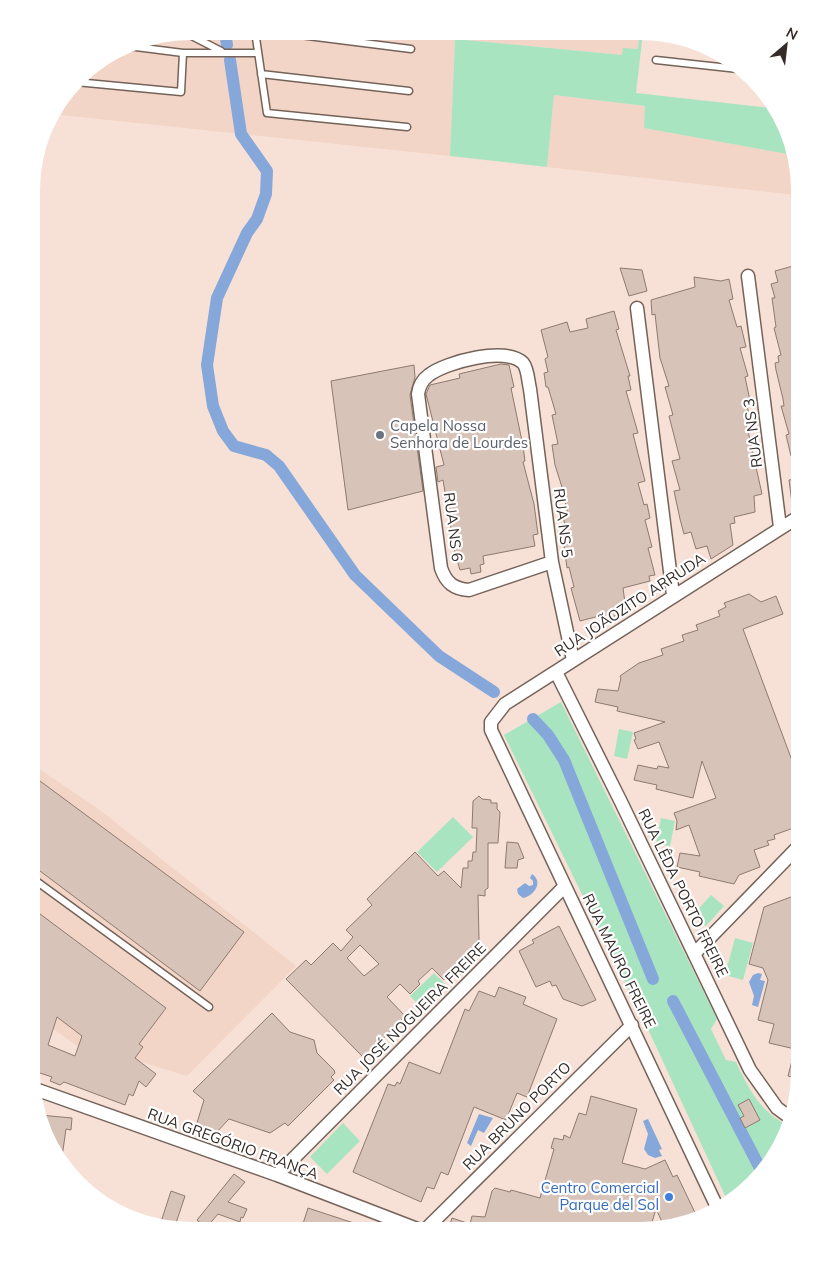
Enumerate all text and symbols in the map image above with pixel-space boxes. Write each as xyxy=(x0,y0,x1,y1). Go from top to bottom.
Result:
north arrow xyxy=(761,20,811,70)
text: N xyxy=(783,23,801,44)
street label: RUA NS 3 xyxy=(739,397,766,469)
place label: Capela Nossa Senhora de Lourdes xyxy=(390,416,528,452)
marker: Capela Nossa Senhora de Lourdes xyxy=(374,429,386,441)
street label: RUA NS 5 xyxy=(550,487,577,559)
street label: RUA NS 6 xyxy=(440,491,467,563)
street label: RUA JOÃOZITO ARRUDA xyxy=(551,549,709,661)
street label: RUA LÊDA PORTO FREIRE xyxy=(634,805,733,980)
street label: RUA MAURO FREIRE xyxy=(579,890,660,1031)
street label: RUA JOSÉ NOGUEIRA FREIRE xyxy=(329,938,490,1099)
street label: RUA BRUNO PORTO xyxy=(458,1057,575,1174)
street label: RUA GREGÓRIO FRANÇA xyxy=(145,1104,321,1183)
place label: Centro Comercial Parque del Sol xyxy=(541,1178,659,1214)
marker: Centro Comercial Parque del Sol xyxy=(663,1191,675,1203)

